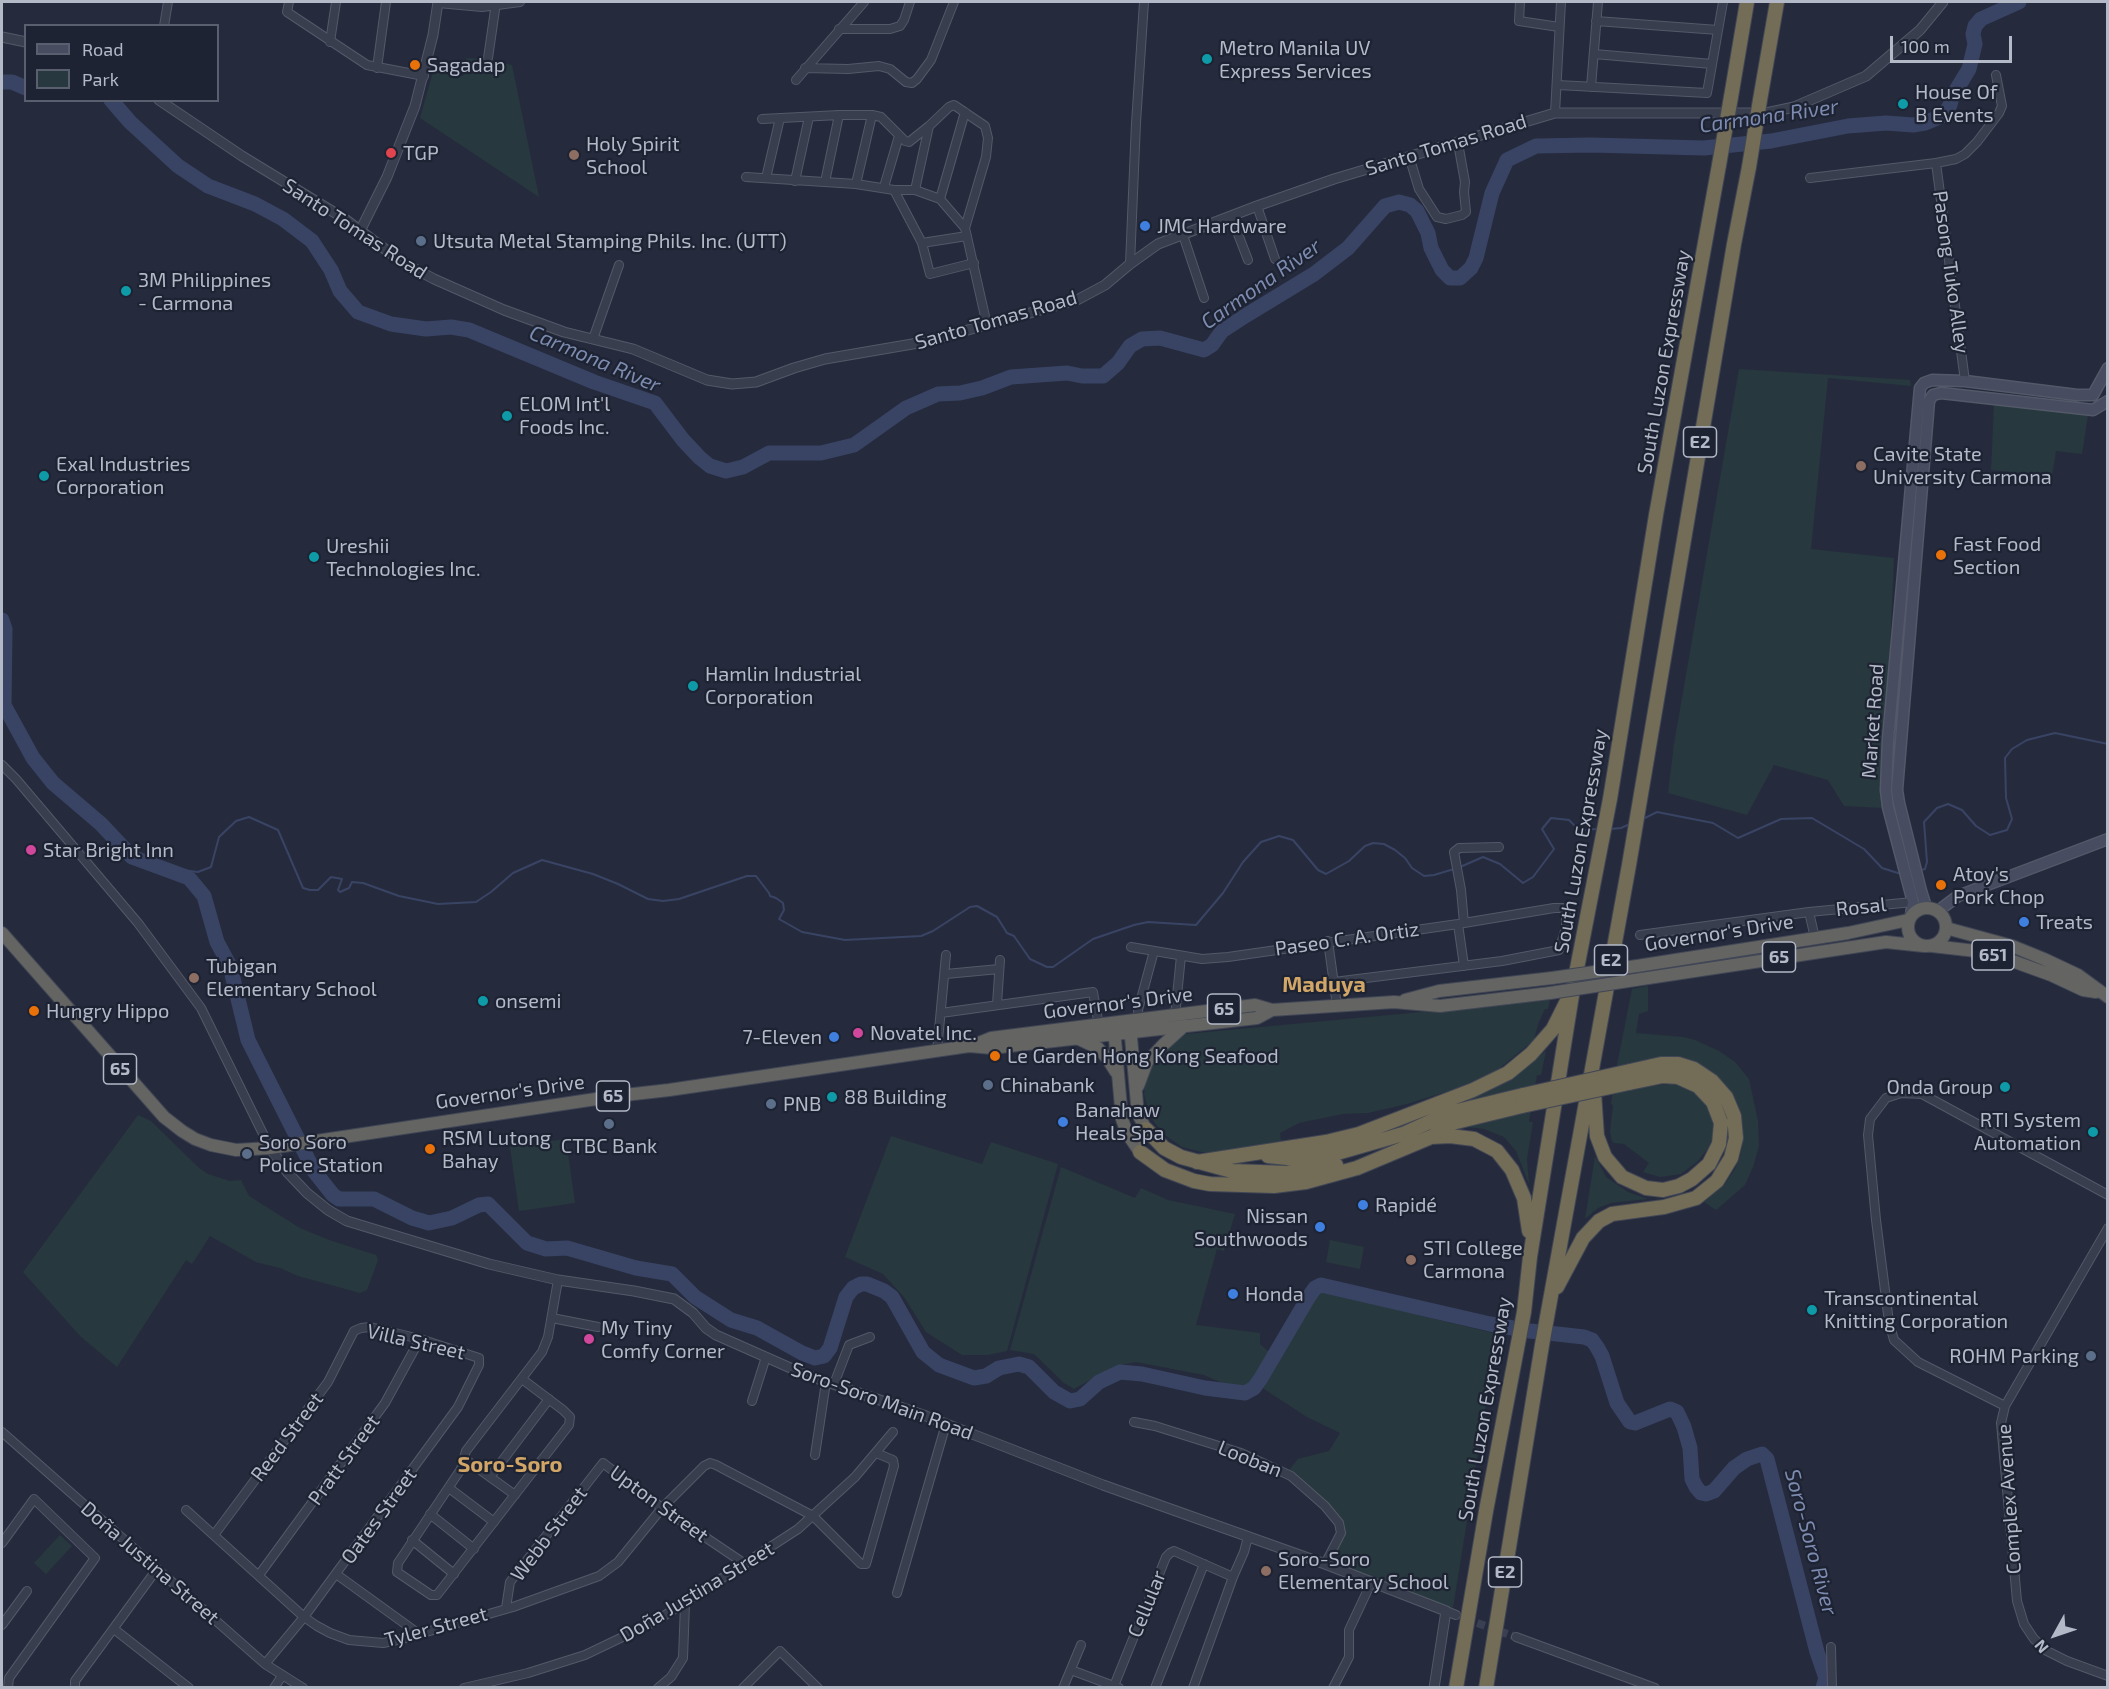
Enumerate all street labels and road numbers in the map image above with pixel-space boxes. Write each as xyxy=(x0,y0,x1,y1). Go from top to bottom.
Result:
street label: Santo Tomas Road xyxy=(1363,109,1529,181)
street label: Santo Tomas Road xyxy=(278,173,432,285)
street label: Pasong Tuko Alley xyxy=(1928,189,1974,355)
street label: South Luzon Expressway xyxy=(1632,248,1696,476)
street label: Santo Tomas Road xyxy=(912,285,1080,355)
road number: E2 xyxy=(1684,427,1716,457)
street label: Market Road xyxy=(1857,663,1889,779)
street label: South Luzon Expressway xyxy=(1549,727,1613,955)
street label: Rosal xyxy=(1835,892,1887,922)
street label: Governor's Drive xyxy=(1643,909,1795,957)
street label: Paseo C. A. Ortiz xyxy=(1273,917,1421,961)
road number: 651 xyxy=(1972,940,2014,970)
road number: 65 xyxy=(1762,942,1796,972)
road number: E2 xyxy=(1594,945,1628,975)
street label: Governor's Drive xyxy=(1042,982,1194,1024)
road number: 65 xyxy=(1208,994,1240,1024)
road number: 65 xyxy=(104,1054,136,1084)
street label: Governor's Drive xyxy=(434,1070,586,1114)
road number: 65 xyxy=(596,1081,630,1111)
street label: South Luzon Expressway xyxy=(1453,1295,1517,1523)
street label: Villa Street xyxy=(365,1319,467,1365)
street label: Soro-Soro Main Road xyxy=(788,1357,976,1445)
street label: Reed Street xyxy=(246,1388,328,1486)
street label: Pratt Street xyxy=(303,1410,385,1510)
street label: Complex Avenue xyxy=(1992,1423,2026,1575)
street label: Looban xyxy=(1214,1435,1286,1483)
street label: Upton Street xyxy=(605,1460,713,1548)
street label: Oates Street xyxy=(336,1463,422,1569)
street label: Webb Street xyxy=(506,1482,592,1586)
street label: Doña Justina Street xyxy=(76,1496,224,1630)
street label: Doña Justina Street xyxy=(616,1537,778,1647)
road number: E2 xyxy=(1488,1557,1522,1587)
street label: Cellular xyxy=(1123,1567,1171,1641)
street label: Tyler Street xyxy=(382,1602,490,1652)

